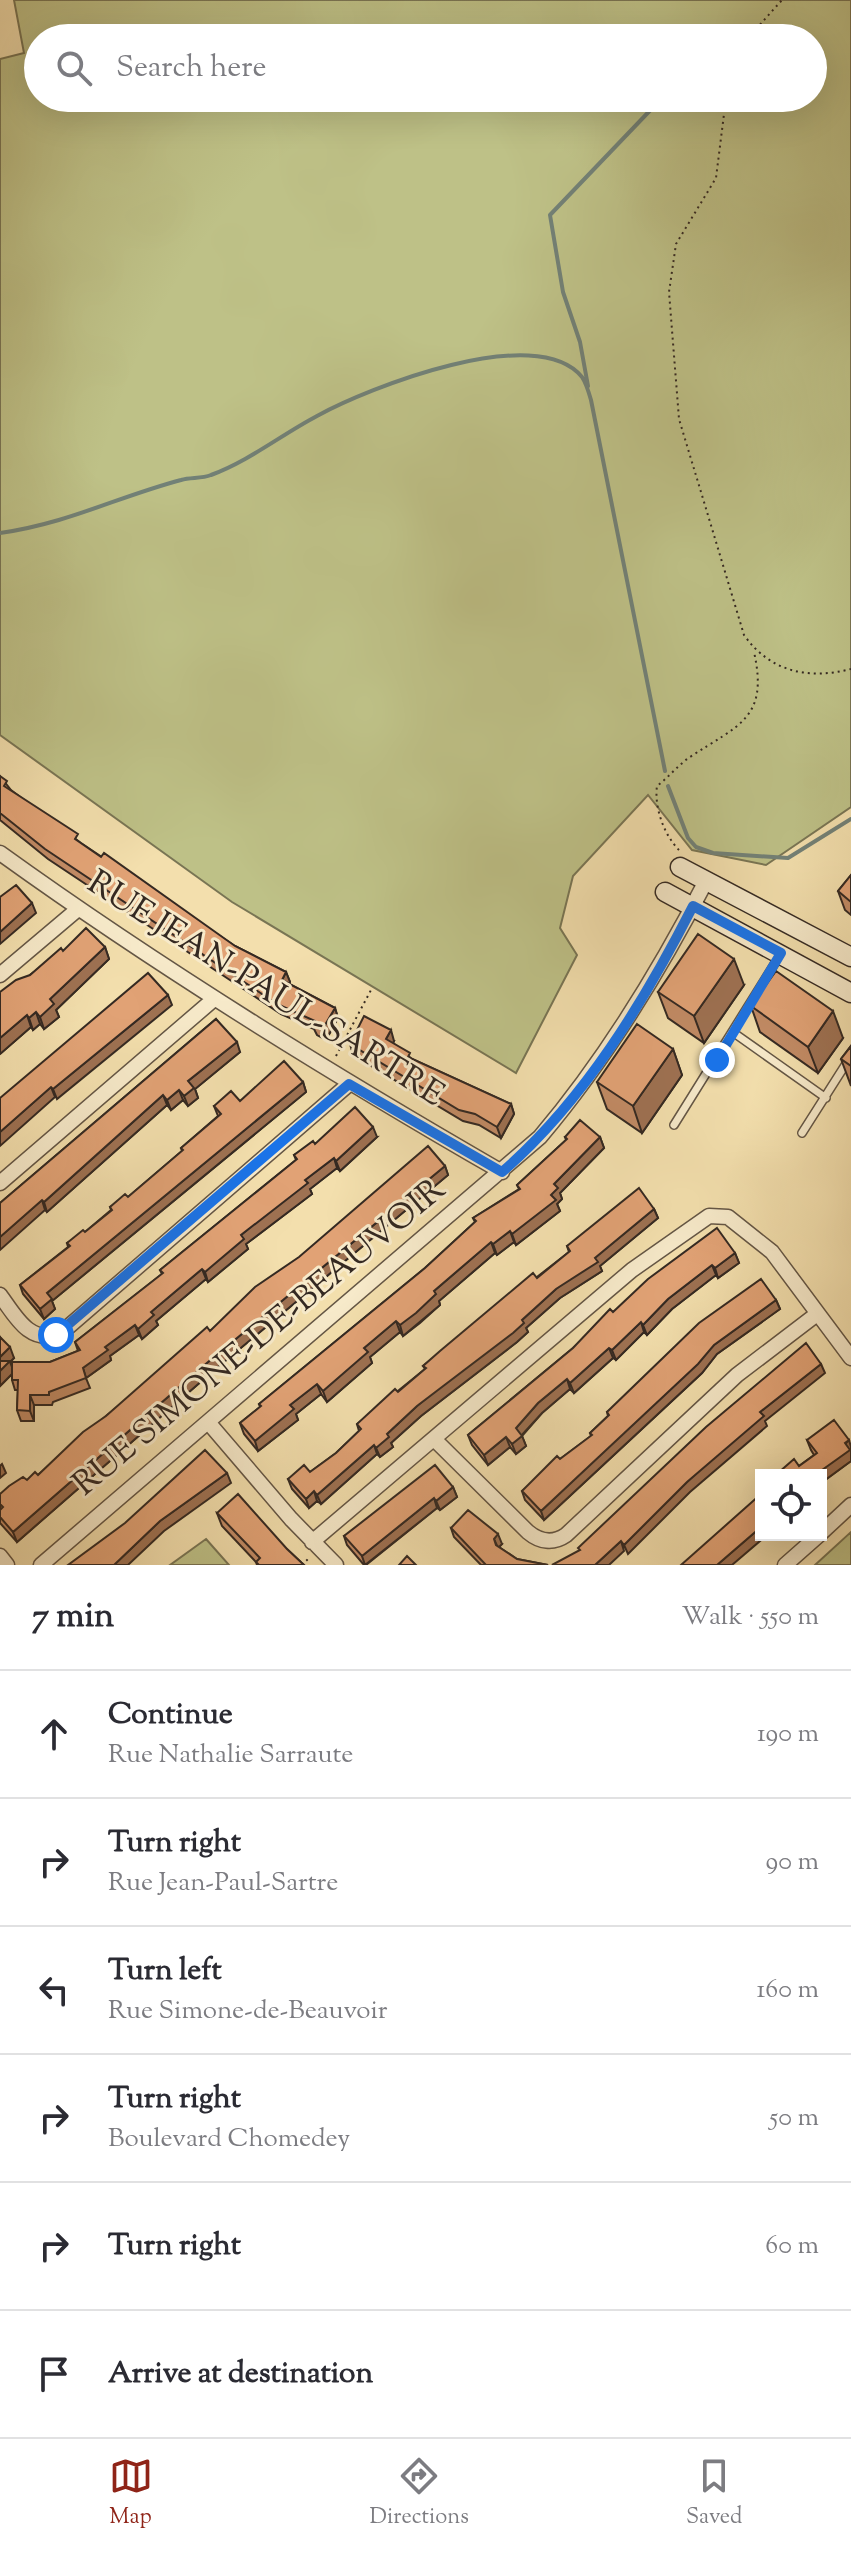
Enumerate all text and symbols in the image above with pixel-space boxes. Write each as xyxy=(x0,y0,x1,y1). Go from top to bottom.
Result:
search box xyxy=(24,24,827,112)
icon: search xyxy=(52,46,96,90)
text: Search here xyxy=(116,47,266,90)
street label: RUE JEAN-PAUL-SARTRE xyxy=(77,860,453,1120)
route end xyxy=(699,1042,735,1078)
street label: RUE SIMONE-DE-BEAUVOIR xyxy=(63,1167,457,1509)
route start xyxy=(38,1317,74,1353)
map controls xyxy=(755,1469,827,1541)
button: locate xyxy=(755,1469,827,1541)
text: 7 min xyxy=(32,1593,114,1642)
text: Walk · 550 m xyxy=(682,1599,819,1636)
text: Continue xyxy=(108,1694,233,1737)
icon: ahead xyxy=(32,1712,76,1756)
text: 190 m xyxy=(757,1716,819,1753)
text: Rue Nathalie Sarraute xyxy=(108,1737,353,1774)
text: Turn right xyxy=(108,1822,241,1865)
icon: right xyxy=(32,1840,76,1884)
text: 90 m xyxy=(766,1844,819,1881)
text: Rue Jean-Paul-Sartre xyxy=(108,1865,339,1902)
text: Turn left xyxy=(108,1950,222,1993)
icon: left xyxy=(32,1968,76,2012)
text: 160 m xyxy=(756,1972,819,2009)
text: Rue Simone-de-Beauvoir xyxy=(108,1993,388,2030)
text: Turn right xyxy=(108,2078,241,2121)
icon: right xyxy=(32,2096,76,2140)
text: 50 m xyxy=(769,2100,819,2137)
text: Boulevard Chomedey xyxy=(108,2121,350,2158)
icon: right xyxy=(32,2224,76,2268)
text: Turn right xyxy=(108,2225,241,2268)
text: 60 m xyxy=(765,2228,819,2265)
icon: arrive xyxy=(32,2352,76,2396)
text: Arrive at destination xyxy=(108,2353,373,2396)
tab: Map xyxy=(109,2454,153,2534)
tab: Directions xyxy=(370,2454,469,2534)
tab: Saved xyxy=(686,2454,742,2534)

